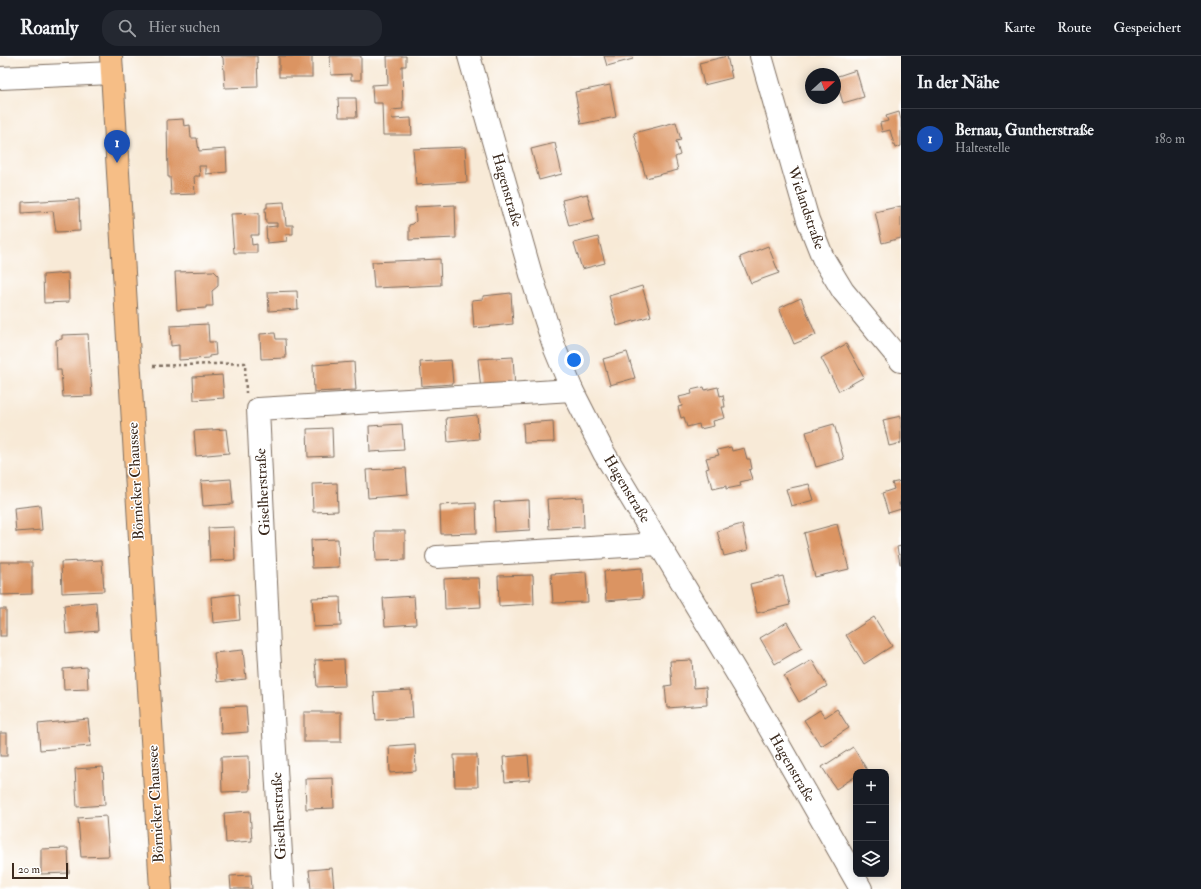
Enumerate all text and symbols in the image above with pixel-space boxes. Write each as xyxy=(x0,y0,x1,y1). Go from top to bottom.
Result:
search box xyxy=(102,10,382,46)
text: Roamly xyxy=(20,16,78,40)
icon: search xyxy=(116,17,138,39)
text: Hier suchen xyxy=(148,18,220,37)
text: Karte xyxy=(1004,19,1035,36)
text: Route xyxy=(1057,19,1091,36)
text: Gespeichert xyxy=(1113,19,1181,36)
north arrow xyxy=(805,68,841,104)
text: In der Nähe xyxy=(917,72,999,93)
text: Bernau, Guntherstraße xyxy=(955,121,1094,140)
pin: 1 xyxy=(104,130,130,163)
text: 1 xyxy=(928,131,932,147)
text: 180 m xyxy=(1155,131,1185,147)
text: Haltestelle xyxy=(955,140,1010,156)
street label: Hagenstraße xyxy=(487,151,527,229)
street label: Wielandstraße xyxy=(783,163,829,252)
your location xyxy=(564,350,584,370)
street label: Börnicker Chaussee xyxy=(123,422,149,540)
street label: Giselherstraße xyxy=(251,448,275,536)
street label: Hagenstraße xyxy=(599,452,655,526)
street label: Hagenstraße xyxy=(765,730,819,806)
street label: Börnicker Chaussee xyxy=(143,745,169,863)
map controls xyxy=(853,769,889,877)
button: + xyxy=(853,769,889,805)
street label: Giselherstraße xyxy=(267,772,291,860)
button: − xyxy=(853,805,889,841)
button: layers xyxy=(853,841,889,877)
scale bar xyxy=(12,861,68,880)
text: 20 m xyxy=(18,863,40,876)

